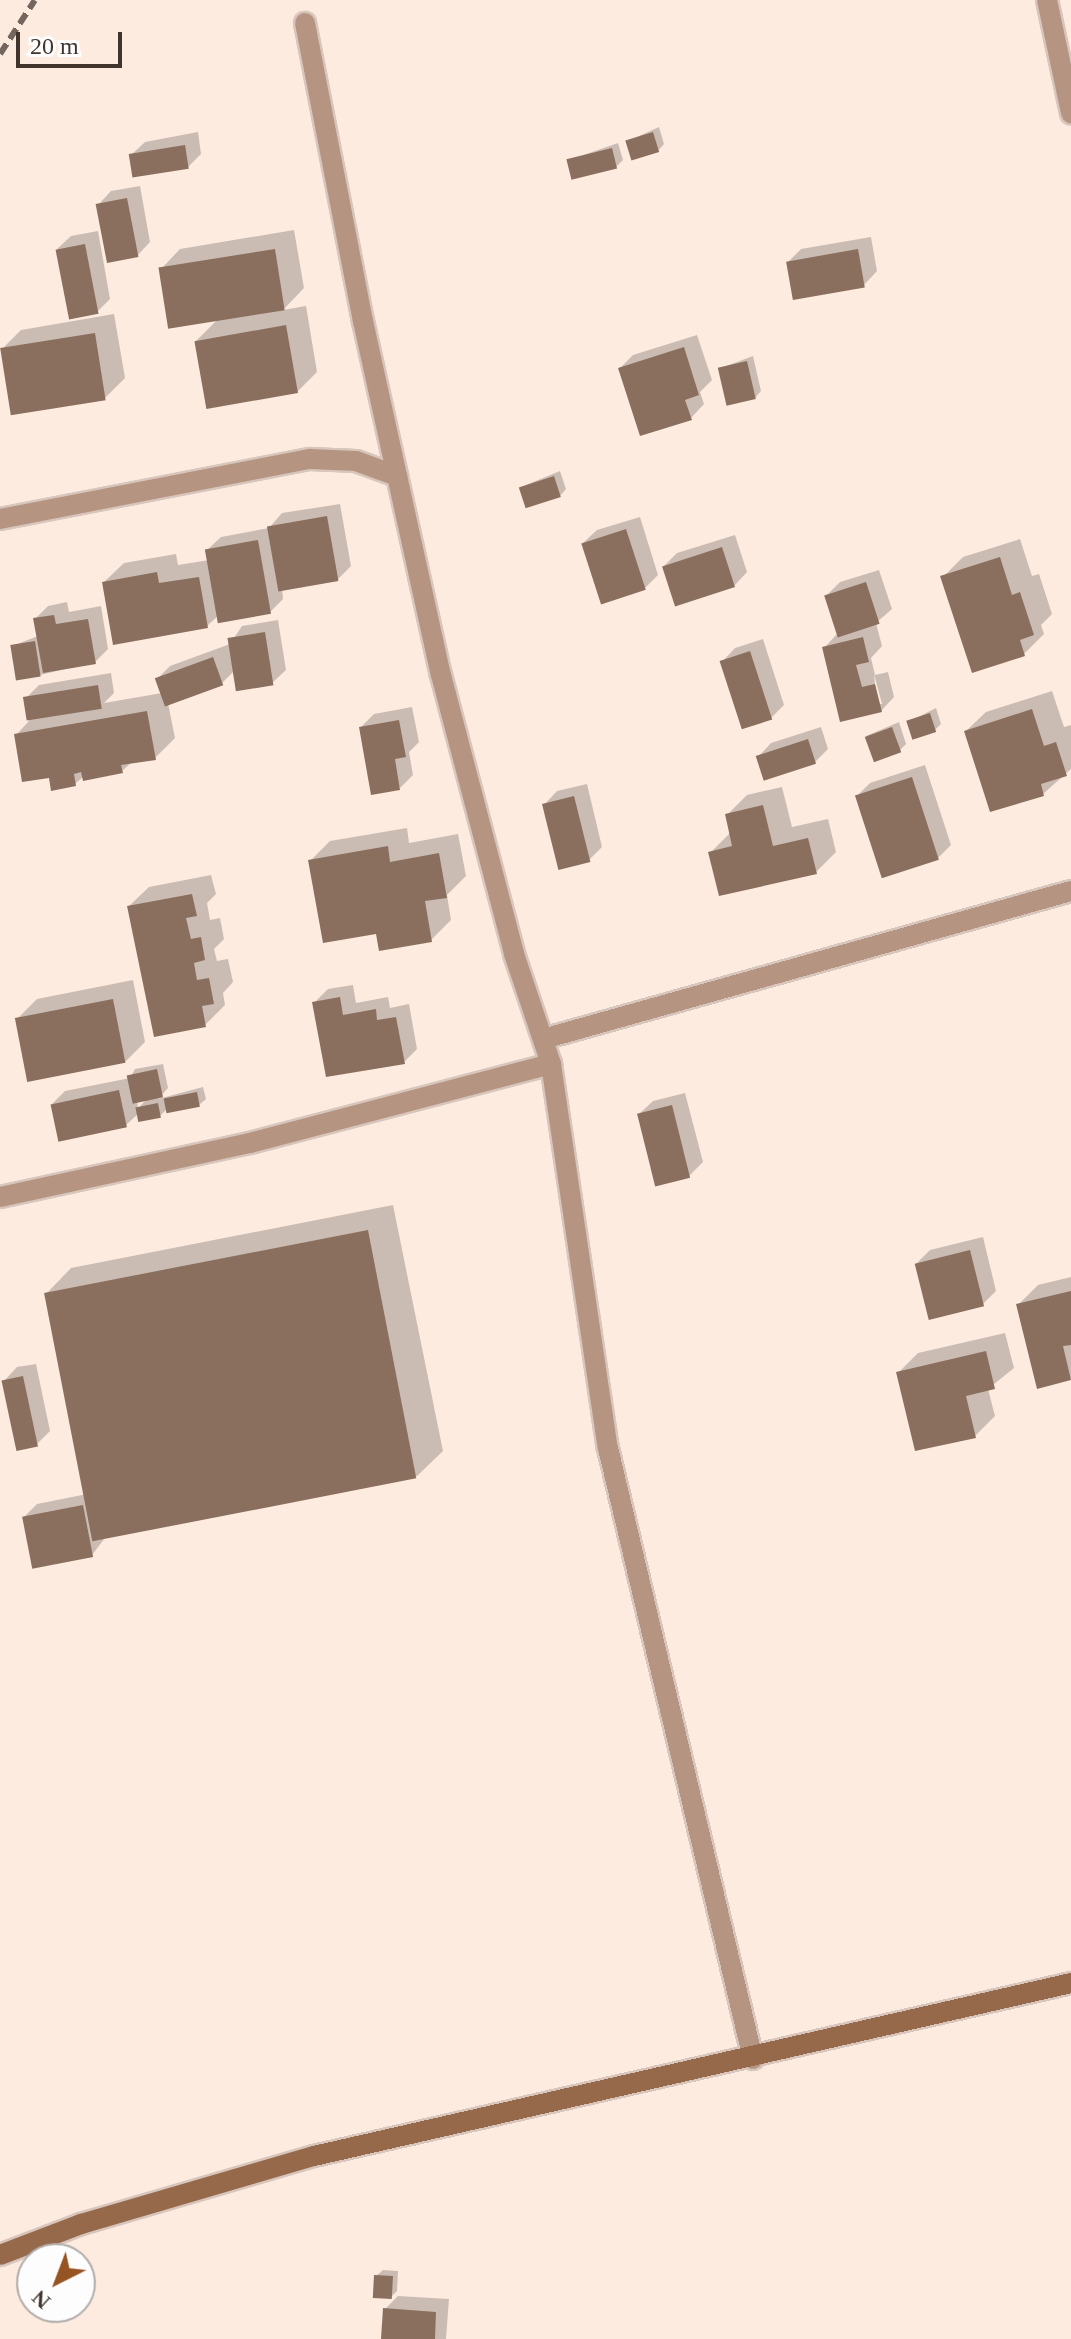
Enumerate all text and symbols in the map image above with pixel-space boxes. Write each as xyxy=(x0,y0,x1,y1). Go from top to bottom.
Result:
scale bar xyxy=(20,16,126,66)
text: 20 m xyxy=(30,33,79,59)
north arrow xyxy=(16,2243,96,2323)
text: N xyxy=(27,2285,55,2314)

